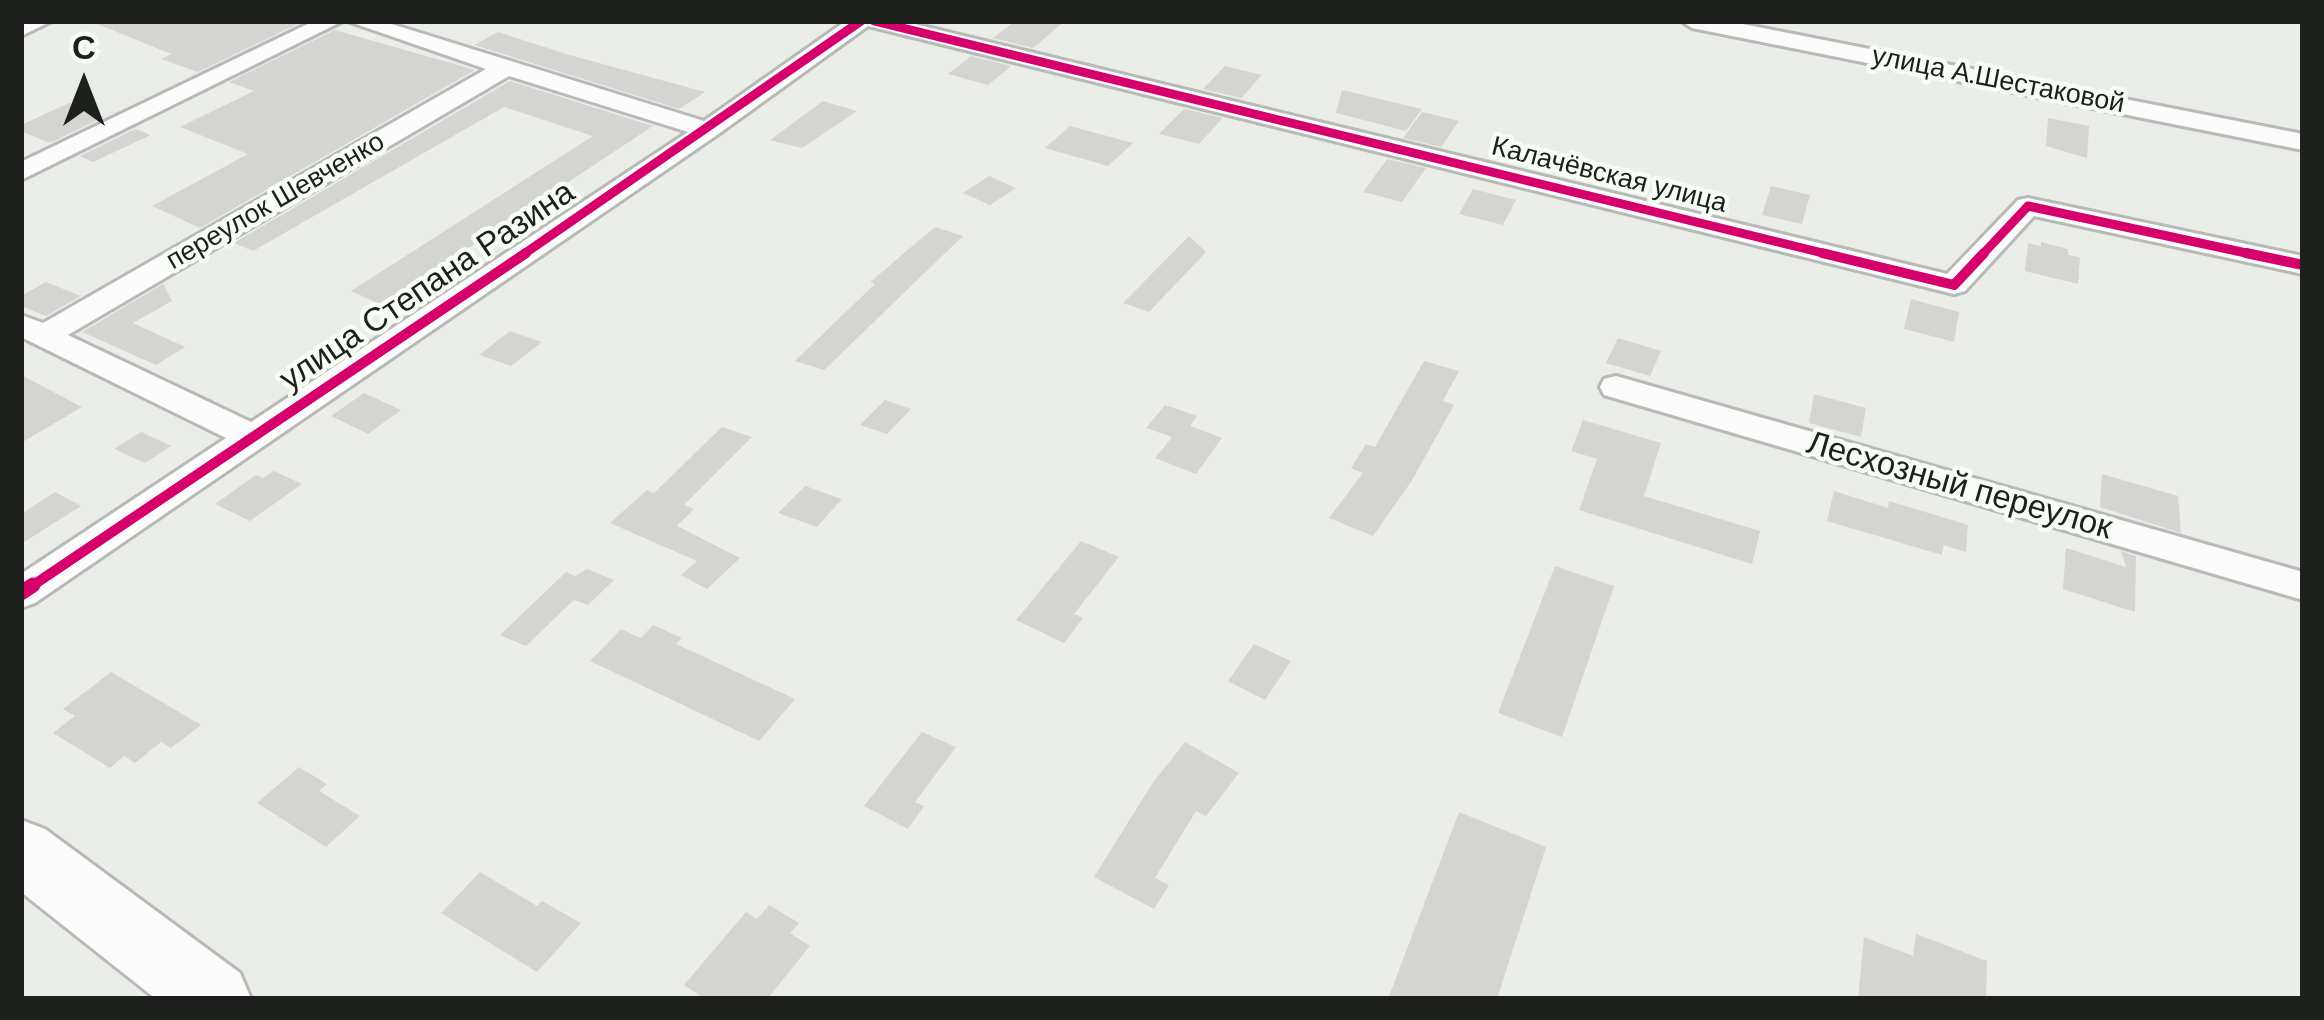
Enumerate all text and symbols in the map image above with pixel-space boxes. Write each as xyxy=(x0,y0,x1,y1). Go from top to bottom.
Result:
north arrow xyxy=(24,24,144,144)
text: С xyxy=(72,26,96,69)
street label: улица А.Шестаковой xyxy=(1869,41,2127,121)
street label: переулок Шевченко xyxy=(161,126,391,278)
street label: Калачёвская улица xyxy=(1488,131,1730,221)
street label: улица Степана Разина xyxy=(273,174,583,400)
street label: Лесхозный переулок xyxy=(1802,424,2116,550)

